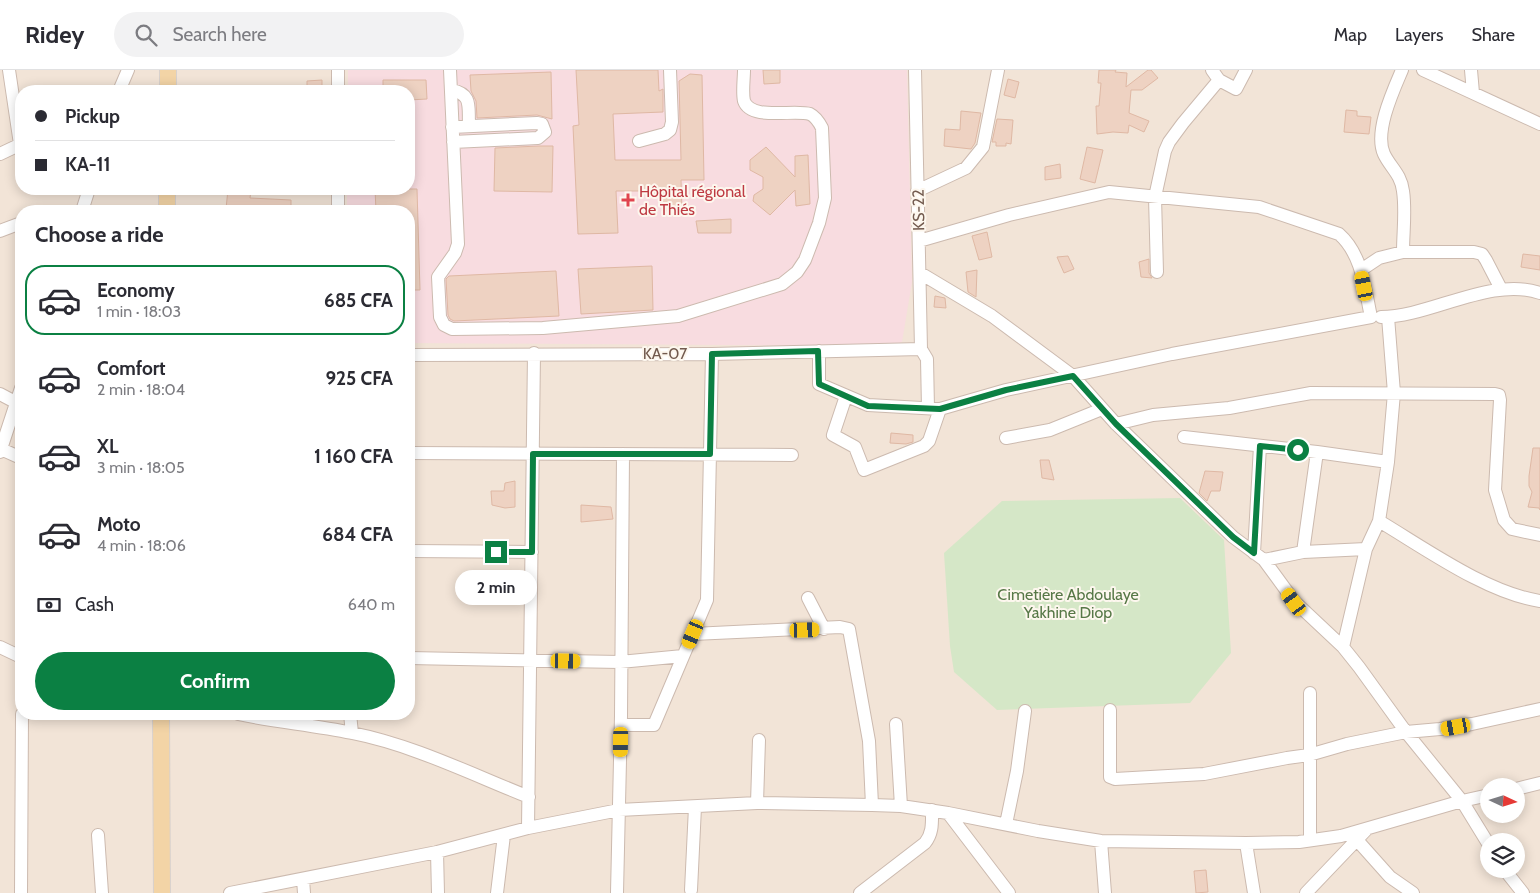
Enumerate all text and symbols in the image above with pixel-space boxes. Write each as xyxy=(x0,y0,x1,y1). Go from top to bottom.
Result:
search box xyxy=(114,12,464,57)
text: Ridey xyxy=(25,20,84,49)
icon: search xyxy=(132,21,160,49)
text: Search here xyxy=(172,23,267,46)
text: Map xyxy=(1334,24,1367,46)
text: Layers xyxy=(1395,24,1444,46)
text: Share xyxy=(1472,24,1515,46)
text: Pickup xyxy=(65,105,120,128)
text: KA-11 xyxy=(65,153,111,176)
place label: Hôpital régional de Thiés xyxy=(639,182,746,219)
street label: KS-22 xyxy=(909,189,928,231)
marker: Hôpital régional de Thiés xyxy=(621,193,635,207)
text: Choose a ride xyxy=(35,221,164,248)
car xyxy=(1353,270,1374,302)
icon: car xyxy=(37,278,82,323)
text: Economy xyxy=(97,279,175,302)
text: 685 CFA xyxy=(324,289,393,312)
text: 1 min · 18:03 xyxy=(97,302,181,321)
street label: KA-07 xyxy=(643,344,687,363)
icon: car xyxy=(37,356,82,401)
text: Comfort xyxy=(97,357,166,380)
text: 925 CFA xyxy=(325,367,393,390)
text: 2 min · 18:04 xyxy=(97,380,185,399)
icon: car xyxy=(37,434,82,479)
text: XL xyxy=(97,435,118,458)
route start xyxy=(1287,439,1309,461)
text: 1 160 CFA xyxy=(314,445,393,468)
text: 3 min · 18:05 xyxy=(97,458,185,477)
icon: car xyxy=(37,512,82,557)
text: Moto xyxy=(97,513,141,536)
text: 684 CFA xyxy=(322,523,393,546)
text: 4 min · 18:06 xyxy=(97,536,186,555)
route end xyxy=(485,541,507,563)
callout: 2 min xyxy=(455,570,537,604)
text: 2 min xyxy=(477,578,515,597)
park label: Cimetière Abdoulaye Yakhine Diop xyxy=(997,585,1139,622)
car xyxy=(1279,585,1308,619)
icon: cash xyxy=(35,591,63,619)
text: Cash xyxy=(75,593,114,616)
text: 640 m xyxy=(348,595,395,614)
car xyxy=(680,617,705,651)
car xyxy=(789,622,820,638)
button: Confirm xyxy=(35,652,395,710)
car xyxy=(550,653,581,669)
car xyxy=(1439,717,1472,737)
car xyxy=(613,727,628,757)
north arrow xyxy=(1480,778,1525,822)
map controls xyxy=(1480,778,1525,878)
button: layers xyxy=(1480,833,1525,878)

